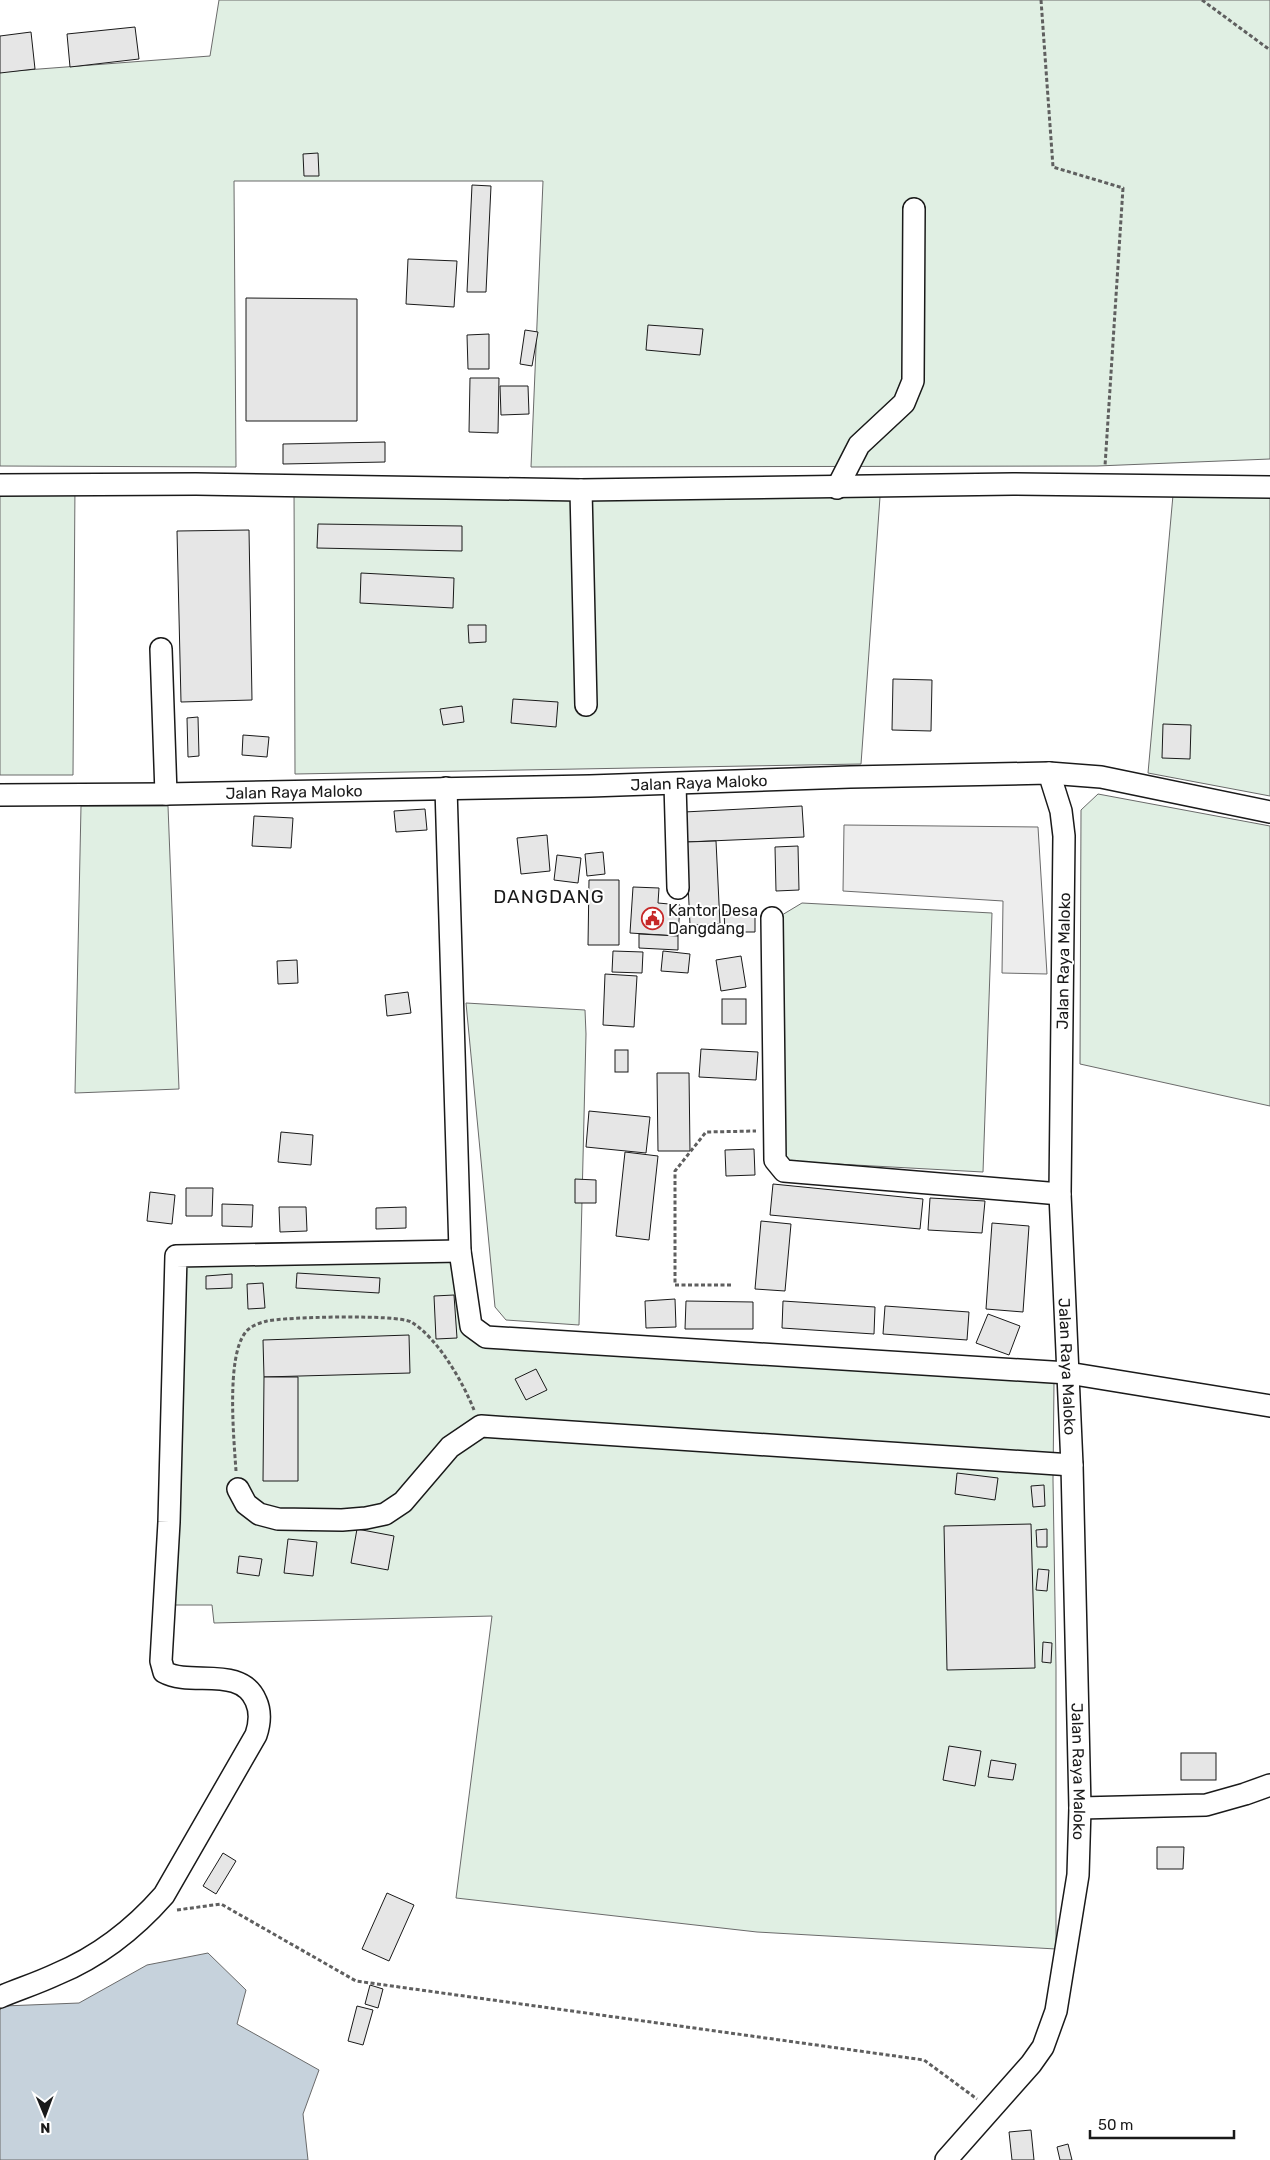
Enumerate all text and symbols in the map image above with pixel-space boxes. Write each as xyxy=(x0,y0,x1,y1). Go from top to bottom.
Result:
street label: Jalan Raya Maloko xyxy=(630,771,768,795)
street label: Jalan Raya Maloko xyxy=(225,781,363,803)
district label: DANGDANG xyxy=(493,885,605,908)
street label: Jalan Raya Maloko xyxy=(1053,892,1074,1030)
place label: Kantor Desa Dangdang xyxy=(668,901,758,938)
public building icon: Kantor Desa Dangdang xyxy=(640,907,664,931)
street label: Jalan Raya Maloko xyxy=(1055,1297,1080,1436)
street label: Jalan Raya Maloko xyxy=(1068,1702,1089,1840)
north arrow xyxy=(20,2090,70,2140)
scale bar xyxy=(1090,2108,1234,2140)
text: 50 m xyxy=(1098,2116,1133,2134)
text: N xyxy=(40,2119,50,2136)

